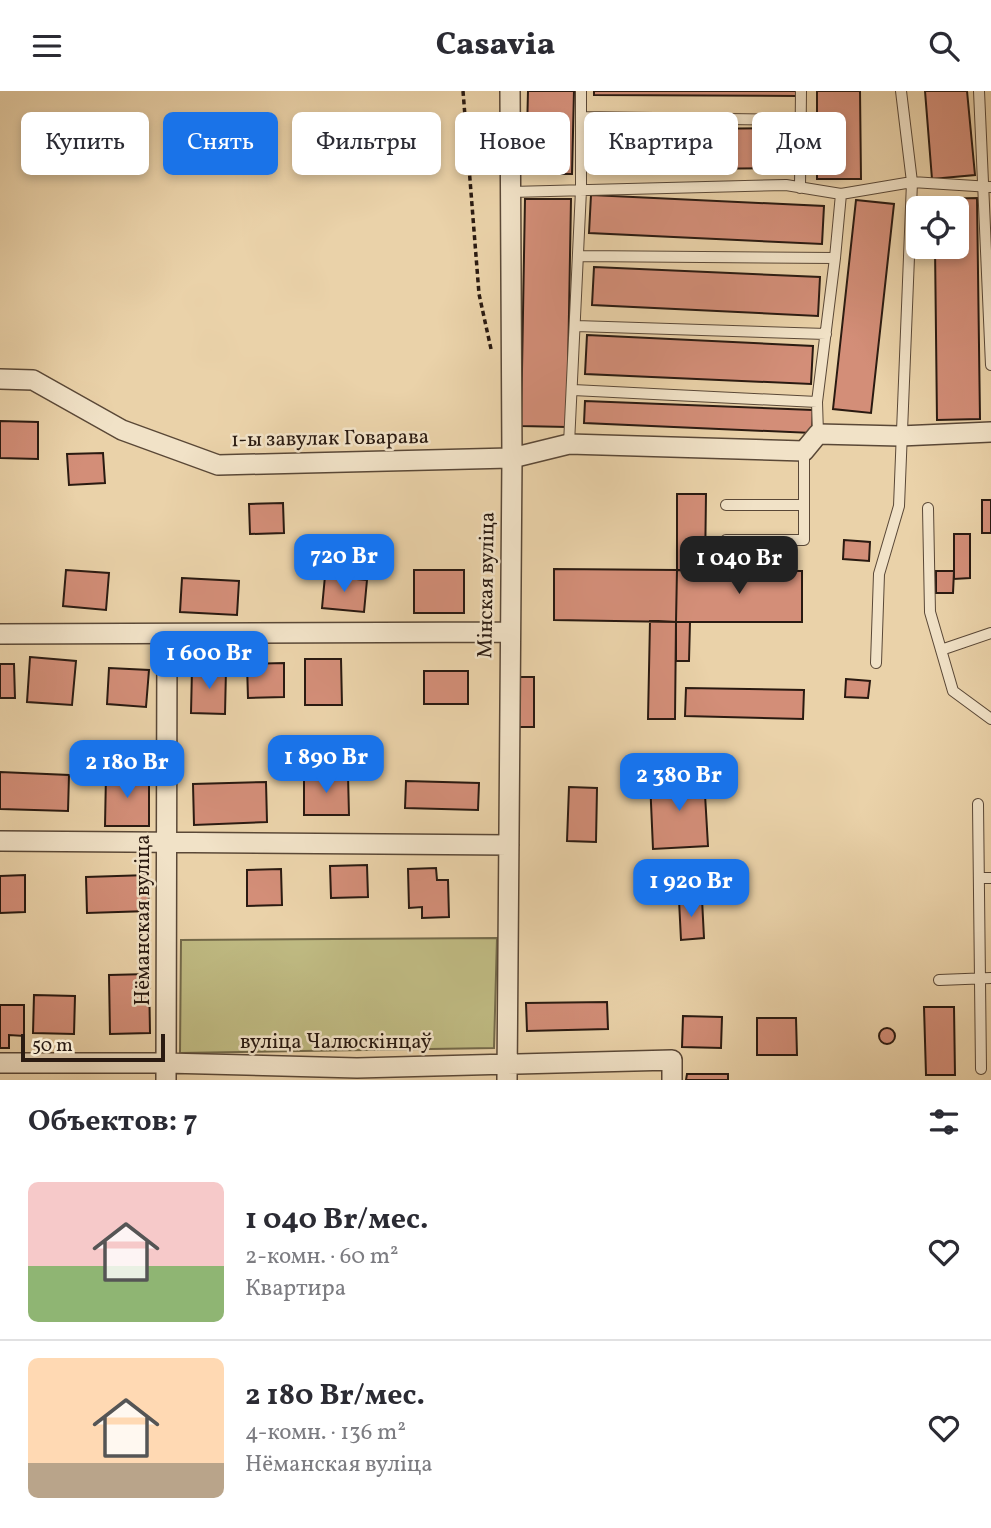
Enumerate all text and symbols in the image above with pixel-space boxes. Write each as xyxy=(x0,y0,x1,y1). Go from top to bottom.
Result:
text: Casavia xyxy=(436,24,555,68)
icon: menu xyxy=(28,27,66,65)
icon: search xyxy=(925,27,963,65)
chip: Купить xyxy=(21,112,149,175)
chip: Снять xyxy=(163,112,278,175)
chip: Фильтры xyxy=(292,112,441,175)
chip: Новое xyxy=(455,112,570,175)
chip: Квартира xyxy=(584,112,738,175)
chip: Дом xyxy=(752,112,846,175)
map controls xyxy=(906,196,969,259)
button: locate xyxy=(906,196,969,259)
street label: 1-ы завулак Говарава xyxy=(231,423,429,455)
street label: Мінская вуліца xyxy=(471,511,503,659)
pin: 720 Br xyxy=(287,535,401,594)
pin: 1 040 Br xyxy=(667,537,811,596)
text: 720 Br xyxy=(310,541,378,573)
text: 1 040 Br xyxy=(696,543,782,575)
pin: 1 600 Br xyxy=(137,631,281,691)
text: 1 600 Br xyxy=(166,638,252,670)
pin: 1 890 Br xyxy=(254,735,398,795)
pin: 2 180 Br xyxy=(55,741,199,800)
text: 1 890 Br xyxy=(284,742,368,774)
text: 2 180 Br xyxy=(85,747,169,779)
pin: 2 380 Br xyxy=(607,753,751,813)
text: 2 380 Br xyxy=(636,760,722,792)
street label: Нёманская вуліца xyxy=(129,834,158,1006)
pin: 1 920 Br xyxy=(619,859,763,919)
text: 1 920 Br xyxy=(649,866,733,898)
street label: вуліца Чалюскінцаў xyxy=(240,1028,433,1057)
scale bar xyxy=(21,1031,164,1063)
text: 50 m xyxy=(32,1033,73,1059)
text: Объектов: 7 xyxy=(28,1101,198,1143)
icon: filters xyxy=(925,1103,963,1141)
text: 1 040 Br/мес. xyxy=(245,1199,429,1241)
icon: home xyxy=(84,1210,168,1294)
icon: heart xyxy=(925,1233,963,1271)
text: 2-комн. · 60 m² xyxy=(245,1241,399,1273)
text: Квартира xyxy=(245,1273,346,1305)
text: 2 180 Br/мес. xyxy=(245,1375,425,1417)
icon: home xyxy=(84,1386,168,1470)
icon: heart xyxy=(925,1409,963,1447)
text: 4-комн. · 136 m² xyxy=(245,1417,406,1449)
text: Нёманская вуліца xyxy=(245,1449,433,1481)

